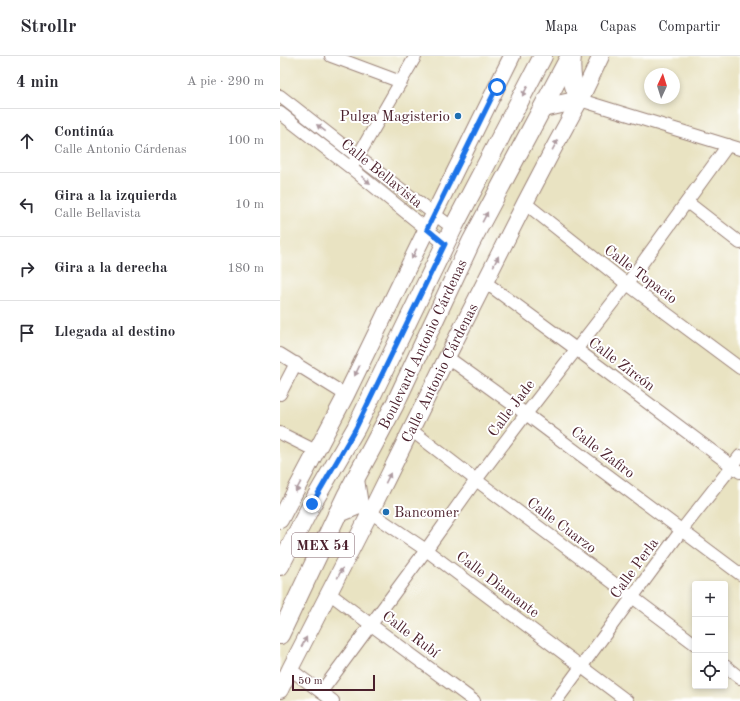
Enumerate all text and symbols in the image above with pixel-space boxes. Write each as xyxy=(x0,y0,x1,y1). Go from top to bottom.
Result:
text: Strollr xyxy=(20,18,76,37)
text: Mapa xyxy=(545,20,578,34)
text: Capas xyxy=(600,20,636,34)
text: Compartir xyxy=(658,20,720,34)
north arrow xyxy=(644,68,680,104)
text: 4 min xyxy=(16,74,59,91)
text: A pie · 290 m xyxy=(187,75,264,88)
route start xyxy=(488,78,506,96)
one-way arrow xyxy=(521,85,528,96)
place label: Pulga Magisterio xyxy=(340,110,450,125)
marker: Pulga Magisterio xyxy=(453,111,463,121)
one-way arrow xyxy=(316,124,327,132)
text: Continúa xyxy=(54,125,114,140)
icon: ahead xyxy=(16,130,38,152)
text: 100 m xyxy=(227,134,264,147)
street label: Calle Bellavista xyxy=(337,137,425,212)
one-way arrow xyxy=(552,140,558,151)
text: Calle Antonio Cárdenas xyxy=(54,143,187,156)
one-way arrow xyxy=(360,175,371,184)
text: Gira a la izquierda xyxy=(54,189,177,204)
icon: left xyxy=(16,194,38,216)
text: 10 m xyxy=(235,198,264,211)
text: Calle Bellavista xyxy=(54,207,141,220)
one-way arrow xyxy=(481,212,488,223)
street label: Calle Topacio xyxy=(601,243,679,307)
one-way arrow xyxy=(411,248,417,260)
one-way arrow xyxy=(492,255,499,267)
street label: Boulevard Antonio Cárdenas xyxy=(377,257,471,432)
icon: right xyxy=(16,258,38,280)
text: Gira a la derecha xyxy=(54,261,168,276)
text: 180 m xyxy=(227,262,264,275)
street label: Calle Antonio Cárdenas xyxy=(400,302,482,445)
icon: arrive xyxy=(16,322,38,344)
text: Llegada al destino xyxy=(54,325,175,340)
street label: Calle Zircón xyxy=(585,336,657,395)
one-way arrow xyxy=(354,365,360,377)
street label: Calle Jade xyxy=(486,378,538,440)
street label: Calle Zafiro xyxy=(567,425,637,482)
one-way arrow xyxy=(385,472,391,483)
one-way arrow xyxy=(294,481,301,492)
route end xyxy=(303,495,321,513)
street label: Calle Cuarzo xyxy=(524,495,598,557)
place label: Bancomer xyxy=(394,506,459,521)
marker: Bancomer xyxy=(381,507,391,517)
road number: MEX 54 xyxy=(292,533,354,557)
street label: Calle Perla xyxy=(608,535,662,602)
street label: Calle Diamante xyxy=(453,549,541,621)
one-way arrow xyxy=(336,567,343,579)
map controls xyxy=(692,581,728,689)
button: + xyxy=(692,581,728,617)
street label: Calle Rubí xyxy=(379,609,442,662)
button: − xyxy=(692,617,728,653)
one-way arrow xyxy=(300,637,307,648)
button: locate xyxy=(692,653,728,689)
scale bar xyxy=(292,673,375,692)
text: 50 m xyxy=(298,676,323,687)

